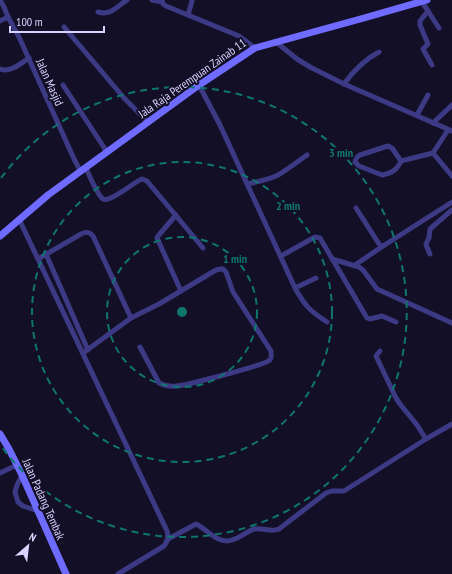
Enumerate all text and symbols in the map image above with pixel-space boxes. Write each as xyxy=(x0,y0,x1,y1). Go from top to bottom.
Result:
scale bar xyxy=(10,8,104,34)
text: 100 m xyxy=(16,14,43,29)
street label: Jala Raja Perempuan Zainab 11 xyxy=(134,35,249,122)
street label: Jalan Masjid xyxy=(33,55,67,108)
text: 3 min xyxy=(329,145,353,160)
text: 2 min xyxy=(276,198,300,213)
text: 1 min xyxy=(223,251,247,266)
centre of rings xyxy=(175,305,189,319)
street label: Jalan Padang Tembak xyxy=(19,455,69,542)
north arrow xyxy=(8,526,48,566)
text: N xyxy=(27,530,39,545)

